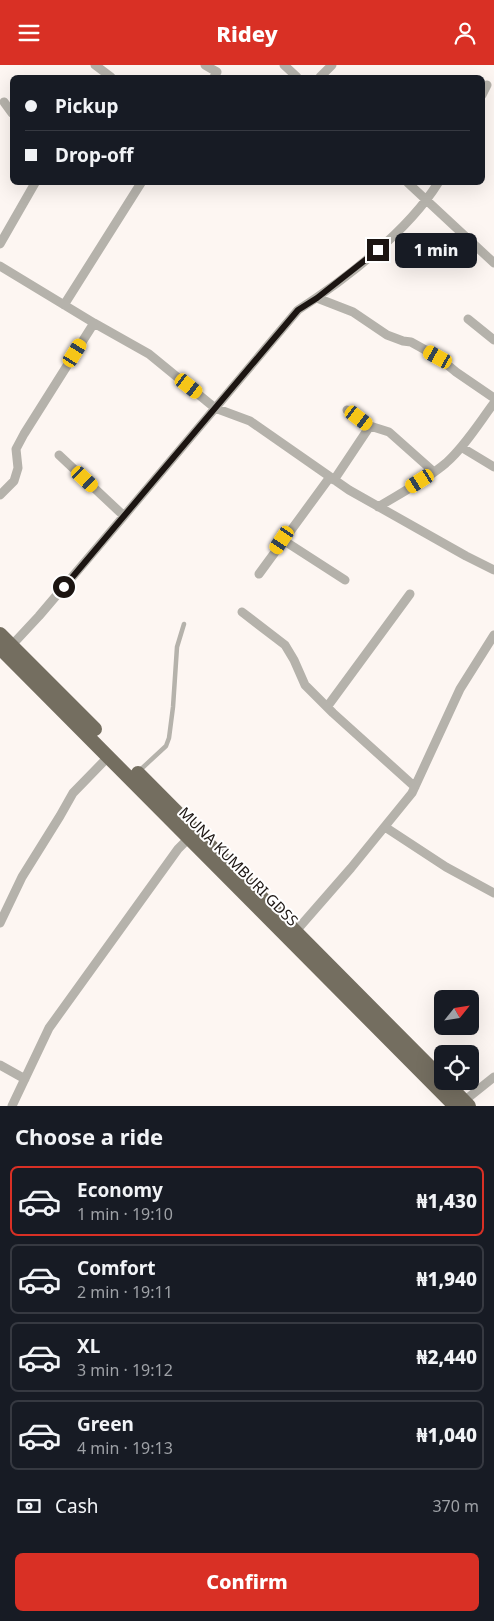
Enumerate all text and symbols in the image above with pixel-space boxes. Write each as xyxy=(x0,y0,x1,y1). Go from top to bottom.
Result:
text: Ridey xyxy=(216,18,278,48)
icon: menu xyxy=(15,19,43,47)
icon: person xyxy=(451,19,479,47)
text: Pickup xyxy=(55,93,118,119)
text: Drop-off xyxy=(55,142,134,168)
callout: 1 min xyxy=(396,233,478,267)
route end xyxy=(367,239,389,261)
text: 1 min xyxy=(414,239,458,261)
car xyxy=(60,336,89,370)
car xyxy=(421,343,454,371)
car xyxy=(172,371,205,401)
car xyxy=(342,403,375,433)
car xyxy=(68,463,101,495)
car xyxy=(403,467,436,495)
car xyxy=(267,523,296,557)
route start xyxy=(53,576,75,598)
street label: MUNA KUMBURI GDSS xyxy=(175,802,303,930)
north arrow xyxy=(434,990,479,1035)
map controls xyxy=(434,990,479,1090)
button: locate xyxy=(434,1045,479,1090)
text: Choose a ride xyxy=(15,1121,163,1151)
text: Economy xyxy=(77,1177,163,1203)
icon: car xyxy=(17,1179,62,1224)
text: ₦1,430 xyxy=(417,1188,477,1214)
text: 1 min · 19:10 xyxy=(77,1203,173,1225)
text: Comfort xyxy=(77,1255,156,1281)
icon: car xyxy=(17,1257,62,1302)
text: ₦1,940 xyxy=(417,1266,477,1292)
text: 2 min · 19:11 xyxy=(77,1281,173,1303)
text: XL xyxy=(77,1333,100,1359)
icon: car xyxy=(17,1335,62,1380)
text: ₦2,440 xyxy=(417,1344,477,1370)
text: 3 min · 19:12 xyxy=(77,1359,173,1381)
text: Green xyxy=(77,1411,134,1437)
icon: car xyxy=(17,1413,62,1458)
text: ₦1,040 xyxy=(417,1422,477,1448)
text: 4 min · 19:13 xyxy=(77,1437,173,1459)
icon: cash xyxy=(15,1492,43,1520)
text: Cash xyxy=(55,1493,99,1519)
text: 370 m xyxy=(432,1495,479,1517)
button: Confirm xyxy=(15,1553,479,1611)

